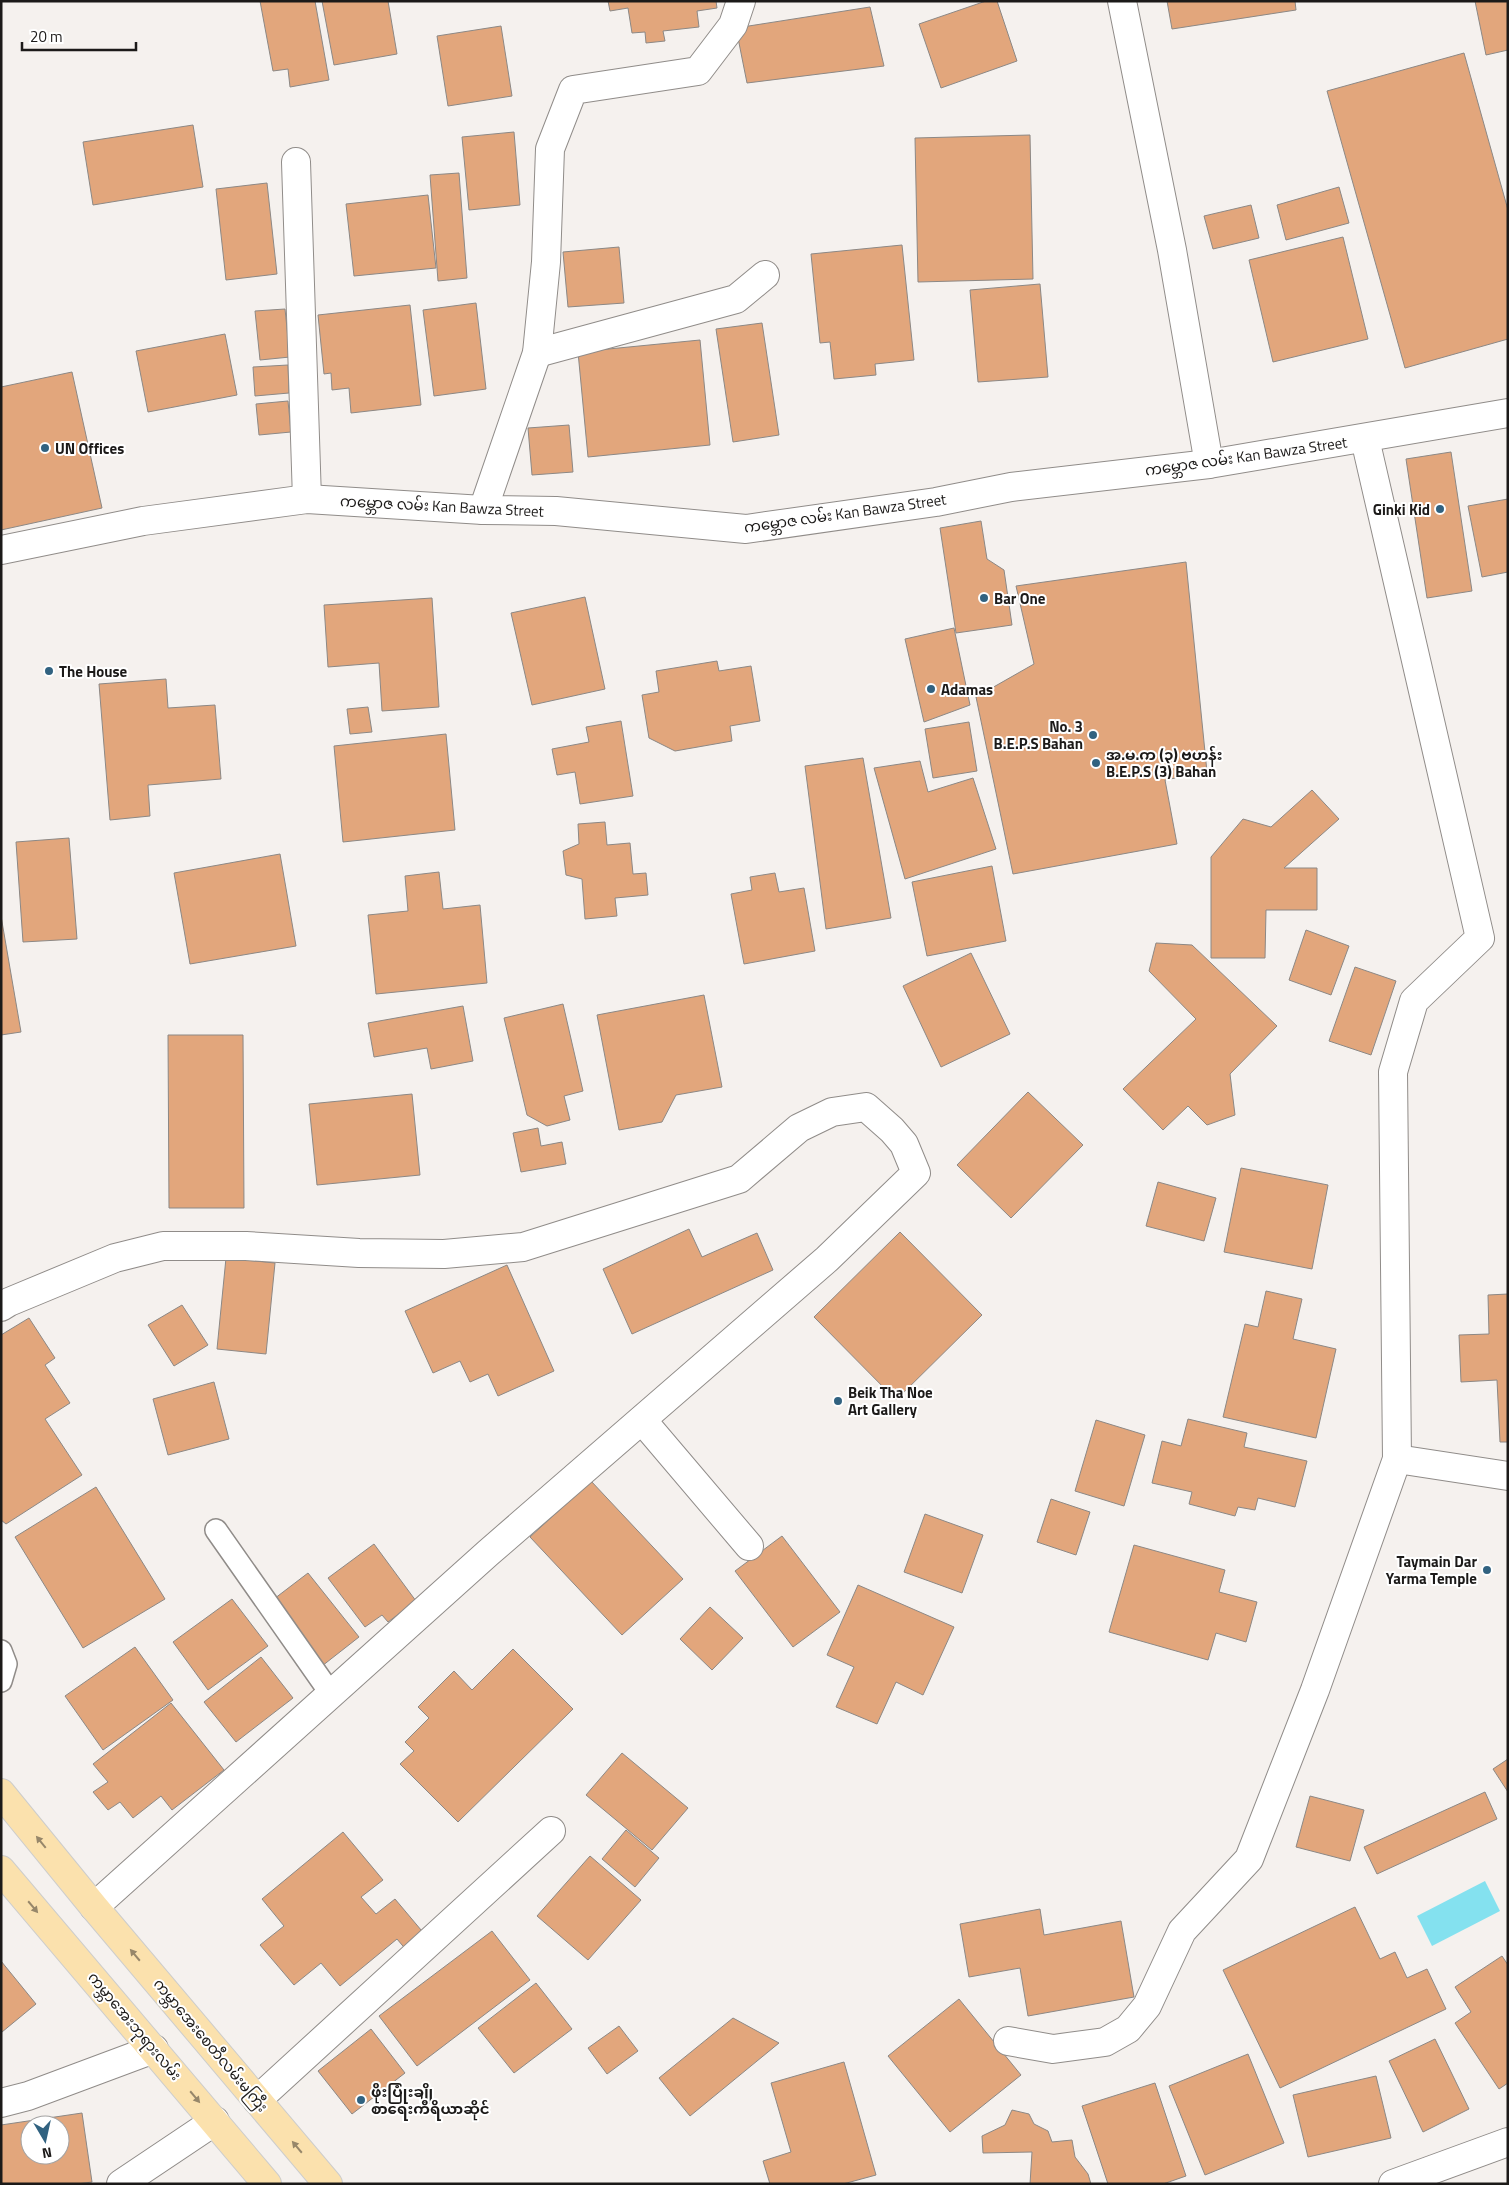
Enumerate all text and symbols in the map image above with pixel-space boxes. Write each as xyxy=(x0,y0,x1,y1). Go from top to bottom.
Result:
scale bar xyxy=(22,20,136,52)
text: 20 m xyxy=(30,25,63,48)
street label: ကမ္ဘောဇ လမ်း Kan Bawza Street xyxy=(1143,430,1350,483)
place label: UN Offices xyxy=(55,437,124,460)
marker: UN Offices xyxy=(39,442,51,454)
street label: ကမ္ဘောဇ လမ်း Kan Bawza Street xyxy=(742,487,949,540)
street label: ကမ္ဘောဇ လမ်း Kan Bawza Street xyxy=(339,489,545,524)
place label: Ginki Kid xyxy=(1373,498,1430,521)
marker: Ginki Kid xyxy=(1434,503,1446,515)
place label: Bar One xyxy=(994,587,1046,610)
marker: Bar One xyxy=(978,592,990,604)
place label: The House xyxy=(59,660,128,683)
marker: The House xyxy=(43,665,55,677)
place label: Adamas xyxy=(941,678,993,701)
marker: Adamas xyxy=(925,683,937,695)
place label: No. 3 B.E.P.S Bahan xyxy=(994,715,1083,755)
marker: No. 3 B.E.P.S Bahan xyxy=(1087,729,1099,741)
place label: အ.မ.က (၃) ဗဟန်း B.E.P.S (3) Bahan xyxy=(1106,743,1223,783)
marker: အ.မ.က (၃) ဗဟန်း B.E.P.S (3) Bahan xyxy=(1090,757,1102,769)
place label: Beik Tha Noe Art Gallery xyxy=(848,1381,933,1421)
marker: Beik Tha Noe Art Gallery xyxy=(832,1395,844,1407)
place label: Taymain Dar Yarma Temple xyxy=(1386,1550,1477,1590)
marker: Taymain Dar Yarma Temple xyxy=(1481,1564,1493,1576)
one-way arrow xyxy=(36,1836,47,1849)
one-way arrow xyxy=(27,1900,39,1912)
one-way arrow xyxy=(130,1949,141,1962)
street label: ကမ္ဘာအေးဘုရားလမ်း xyxy=(82,1967,187,2086)
street label: ကမ္ဘာအေးစေတီလမ်းမကြီး xyxy=(147,1973,274,2118)
place label: ဖိုးပြုံးချို စာရေးကိရိယာဆိုင် xyxy=(371,2080,490,2121)
one-way arrow xyxy=(189,2091,201,2103)
marker: ဖိုးပြုံးချို စာရေးကိရိယာဆိုင် xyxy=(355,2094,367,2106)
north arrow xyxy=(20,2115,70,2165)
one-way arrow xyxy=(291,2140,302,2153)
text: N xyxy=(41,2142,54,2164)

